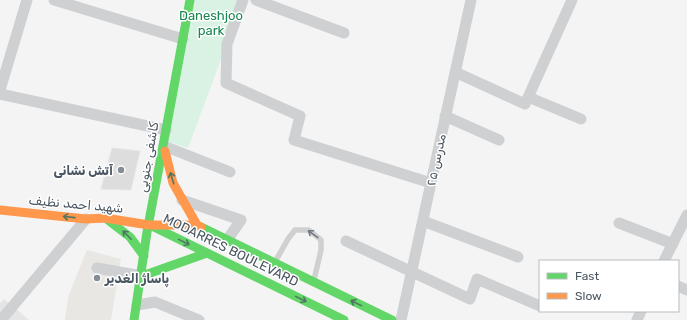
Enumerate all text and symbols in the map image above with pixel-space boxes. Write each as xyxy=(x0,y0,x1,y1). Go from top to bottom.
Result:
park label: Daneshjoo park xyxy=(179,8,243,38)
street label: کاشفی جنوبی xyxy=(134,120,163,194)
street label: مدرس ۲۵ xyxy=(423,133,450,188)
place label: آتش نشانی xyxy=(54,163,113,179)
marker: آتش نشانی xyxy=(116,165,126,175)
one-way arrow xyxy=(168,172,175,185)
street label: شهید احمد نظیف xyxy=(28,192,124,217)
street label: MODARRES BOULEVARD xyxy=(161,211,301,289)
one-way arrow xyxy=(63,213,76,221)
one-way arrow xyxy=(122,230,132,240)
one-way arrow xyxy=(307,230,318,238)
one-way arrow xyxy=(178,239,190,246)
legend xyxy=(539,260,679,312)
text: Fast xyxy=(575,269,599,283)
place label: پاساژ الغدیر xyxy=(104,271,169,288)
marker: پاساژ الغدیر xyxy=(92,273,102,283)
text: Slow xyxy=(575,289,602,303)
one-way arrow xyxy=(295,296,307,303)
one-way arrow xyxy=(351,299,363,306)

